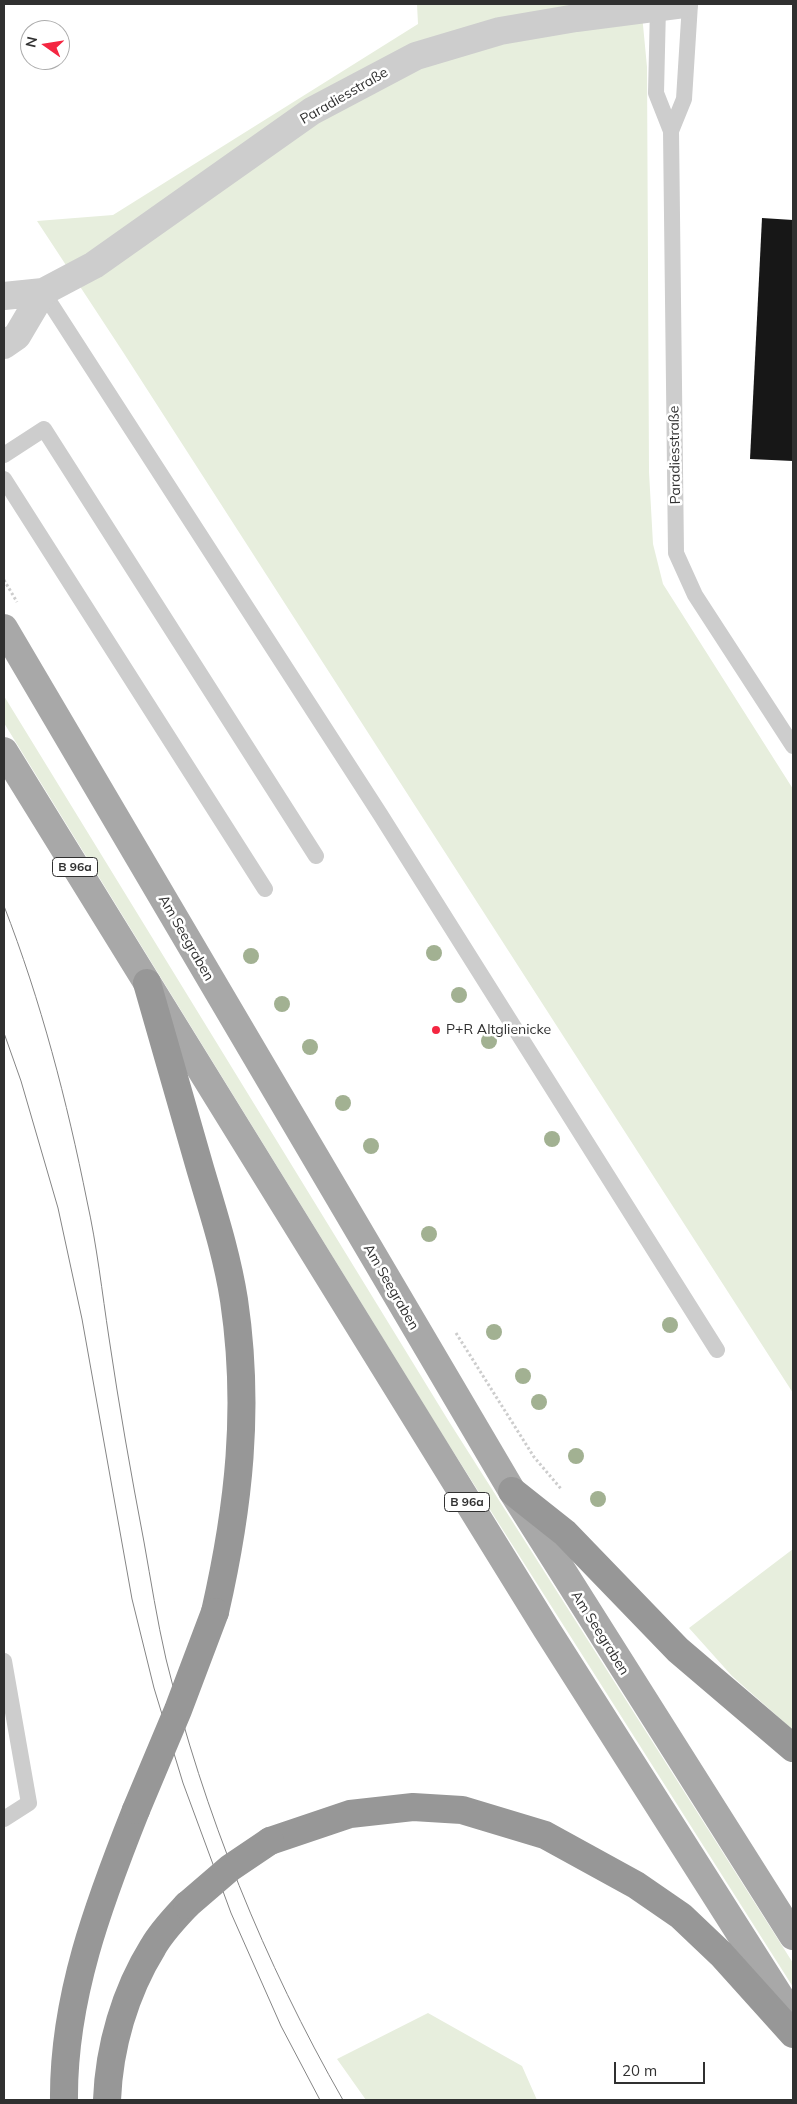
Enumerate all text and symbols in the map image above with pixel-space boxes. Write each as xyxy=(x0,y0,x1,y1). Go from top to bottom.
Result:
north arrow xyxy=(20,20,70,70)
text: N xyxy=(21,35,41,49)
street label: Paradiesstraße xyxy=(297,64,391,128)
street label: Paradiesstraße xyxy=(666,406,684,504)
road number: B 96a xyxy=(52,858,98,876)
street label: Am Seegraben xyxy=(155,892,217,984)
place label: P+R Altglienicke xyxy=(446,1022,551,1038)
marker: P+R Altglienicke xyxy=(430,1024,442,1036)
street label: Am Seegraben xyxy=(360,1241,422,1333)
road number: B 96a xyxy=(444,1492,490,1511)
street label: Am Seegraben xyxy=(567,1588,633,1678)
scale bar xyxy=(617,2052,708,2084)
text: 20 m xyxy=(622,2061,657,2080)

